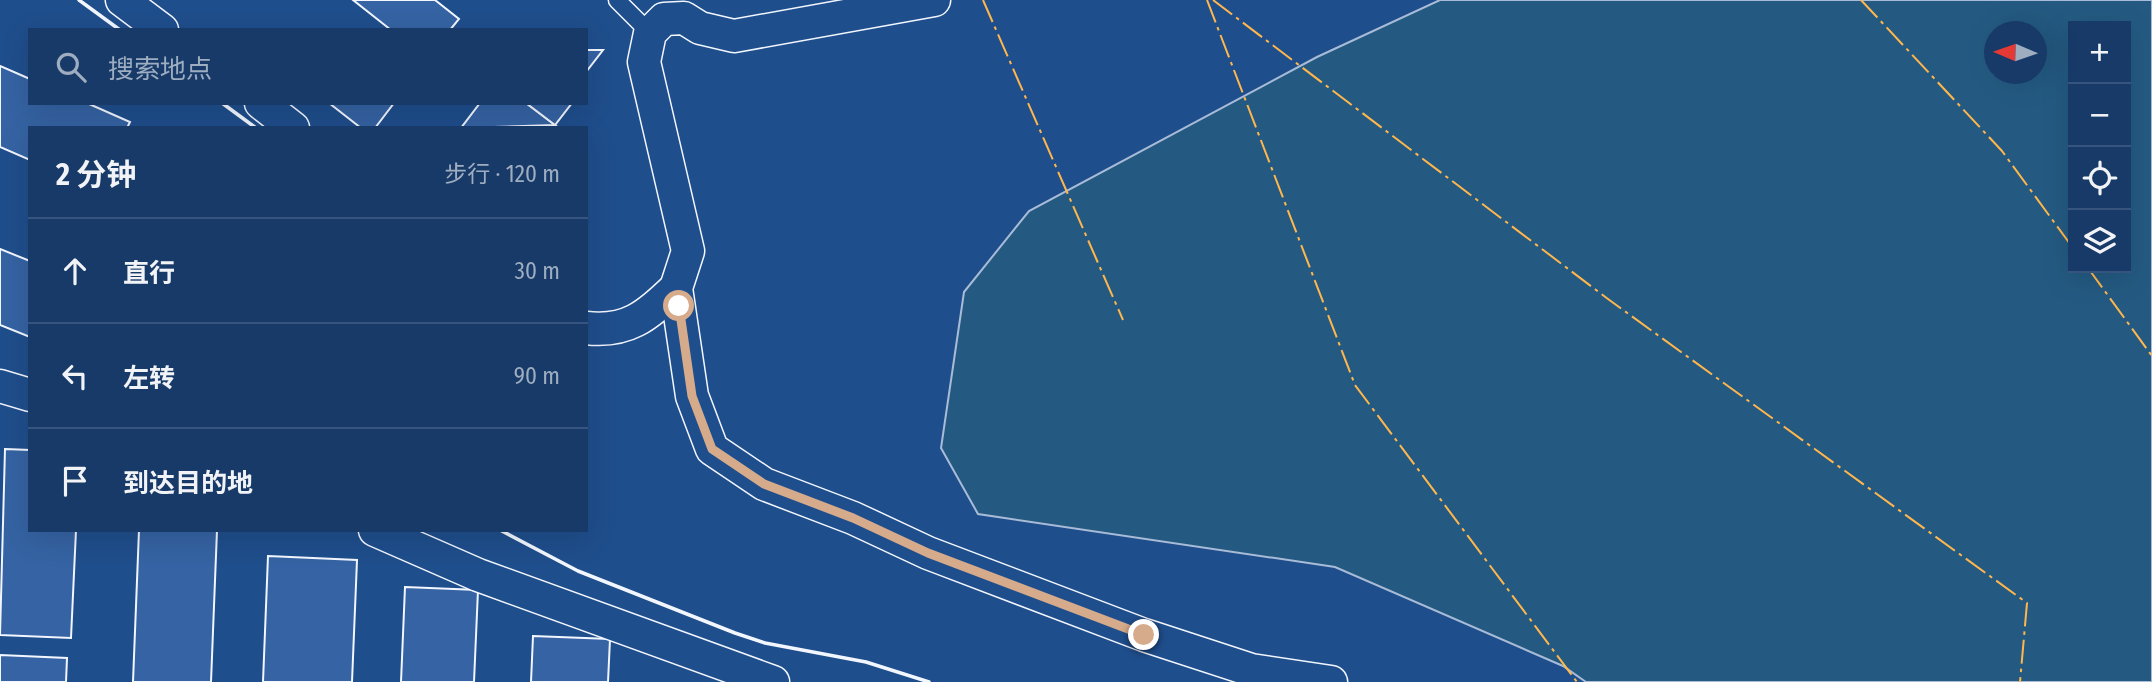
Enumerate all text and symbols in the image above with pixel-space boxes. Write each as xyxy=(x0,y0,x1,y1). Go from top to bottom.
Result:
north arrow xyxy=(1984,21,2047,84)
map controls xyxy=(2068,21,2131,273)
button: + xyxy=(2068,21,2131,84)
search box xyxy=(28,28,588,105)
icon: search xyxy=(52,48,90,86)
text: 搜索地点 xyxy=(108,54,212,85)
button: − xyxy=(2068,84,2131,147)
button: locate xyxy=(2068,147,2131,210)
text: 2 分钟 xyxy=(56,157,136,193)
text: 步行 · 120 m xyxy=(444,160,560,188)
button: layers xyxy=(2068,210,2131,273)
icon: ahead xyxy=(56,252,94,290)
text: 30 m xyxy=(515,257,560,285)
text: 直行 xyxy=(123,258,175,289)
route start xyxy=(663,290,694,321)
icon: left xyxy=(56,357,94,395)
text: 90 m xyxy=(514,362,560,390)
text: 左转 xyxy=(123,363,175,394)
icon: arrive xyxy=(56,462,94,500)
text: 到达目的地 xyxy=(123,468,253,499)
route end xyxy=(1128,619,1159,650)

